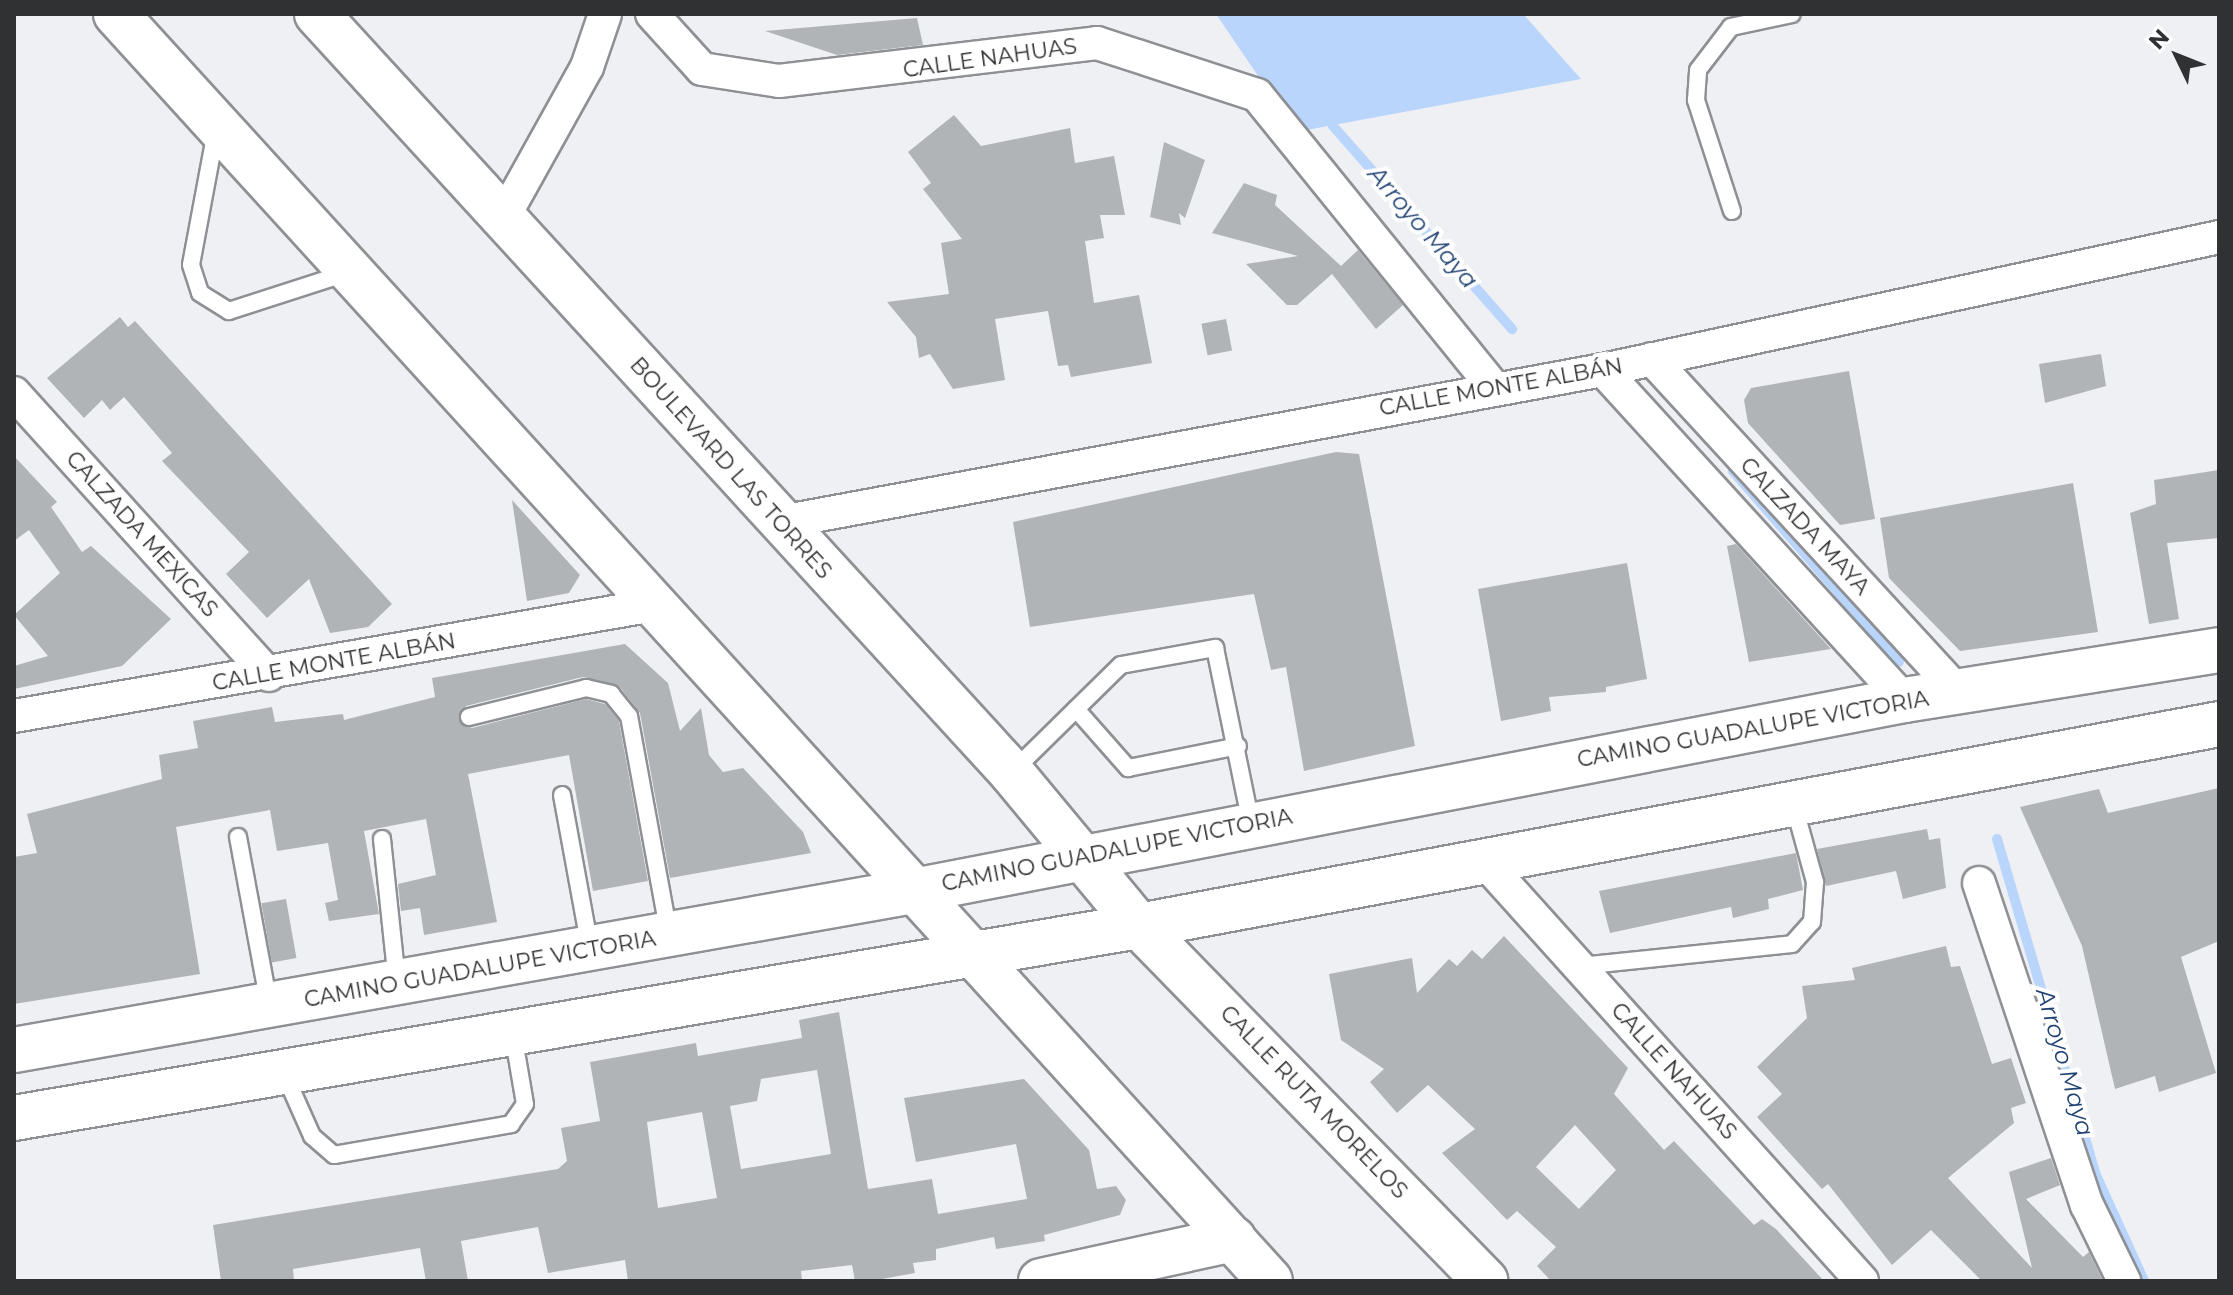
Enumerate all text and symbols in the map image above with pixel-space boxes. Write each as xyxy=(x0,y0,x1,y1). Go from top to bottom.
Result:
north arrow xyxy=(2137,16,2217,96)
text: N xyxy=(2143,24,2175,55)
street label: CALLE NAHUAS xyxy=(901,33,1079,83)
water label: Arroyo Maya xyxy=(1362,160,1484,294)
street label: BOULEVARD LAS TORRES xyxy=(624,352,838,584)
street label: CALLE MONTE ALBÁN xyxy=(1377,353,1625,421)
street label: CALZADA MEXICAS xyxy=(61,446,223,622)
street label: CALZADA MAYA xyxy=(1735,452,1875,600)
street label: CALLE MONTE ALBÁN xyxy=(210,628,458,696)
street label: CAMINO GUADALUPE VICTORIA xyxy=(1575,685,1931,773)
street label: CAMINO GUADALUPE VICTORIA xyxy=(939,803,1295,897)
street label: CAMINO GUADALUPE VICTORIA xyxy=(302,925,658,1013)
water label: Arroyo Maya xyxy=(2030,985,2100,1139)
street label: CALLE NAHUAS xyxy=(1606,997,1742,1145)
street label: CALLE RUTA MORELOS xyxy=(1215,1000,1413,1204)

